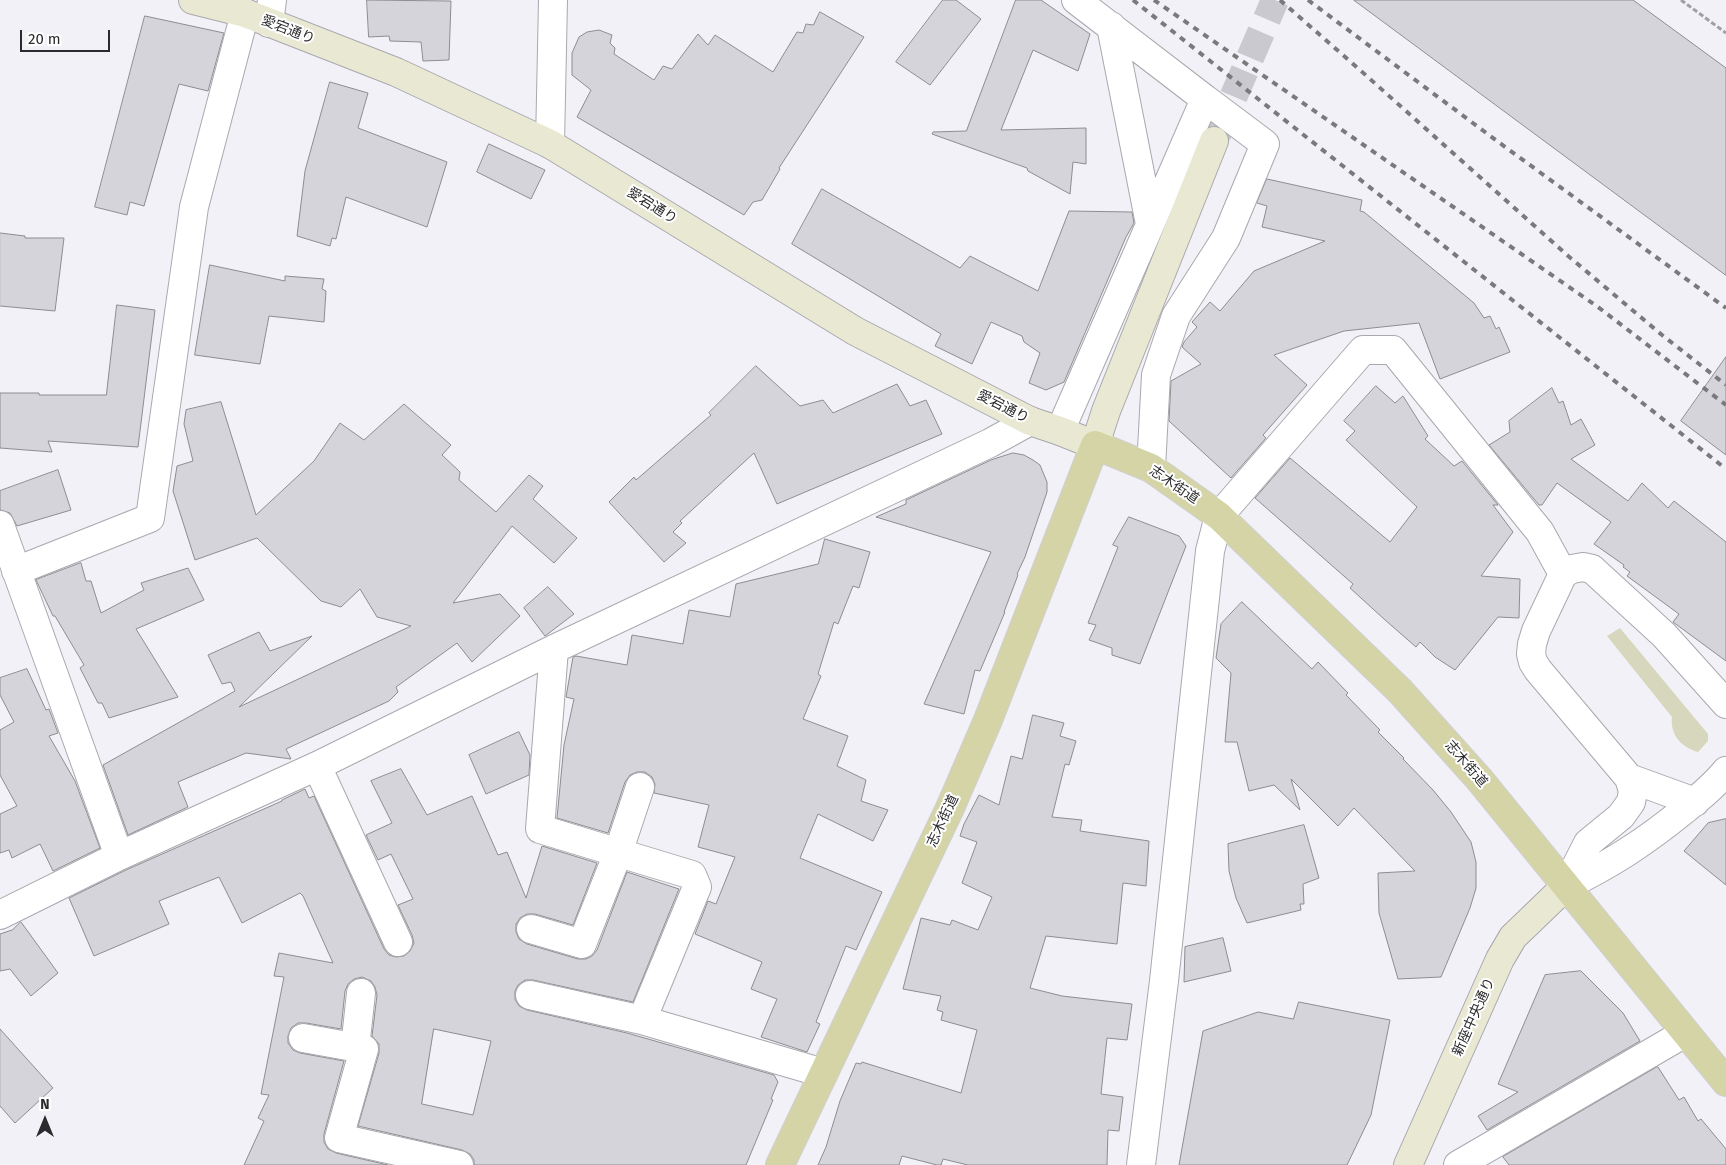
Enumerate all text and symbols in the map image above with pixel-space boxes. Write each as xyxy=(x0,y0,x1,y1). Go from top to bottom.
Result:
street label: 愛宕通り xyxy=(259,12,317,48)
scale bar xyxy=(22,20,112,52)
text: 20 m xyxy=(28,30,61,48)
street label: 愛宕通り xyxy=(624,184,680,228)
street label: 愛宕通り xyxy=(974,387,1032,427)
street label: 志木街道 xyxy=(1146,462,1202,508)
street label: 志木街道 xyxy=(1441,737,1491,791)
street label: 志木街道 xyxy=(924,792,962,850)
street label: 新座中央通り xyxy=(1449,975,1499,1059)
north arrow xyxy=(20,1095,70,1145)
text: N xyxy=(40,1096,50,1113)

